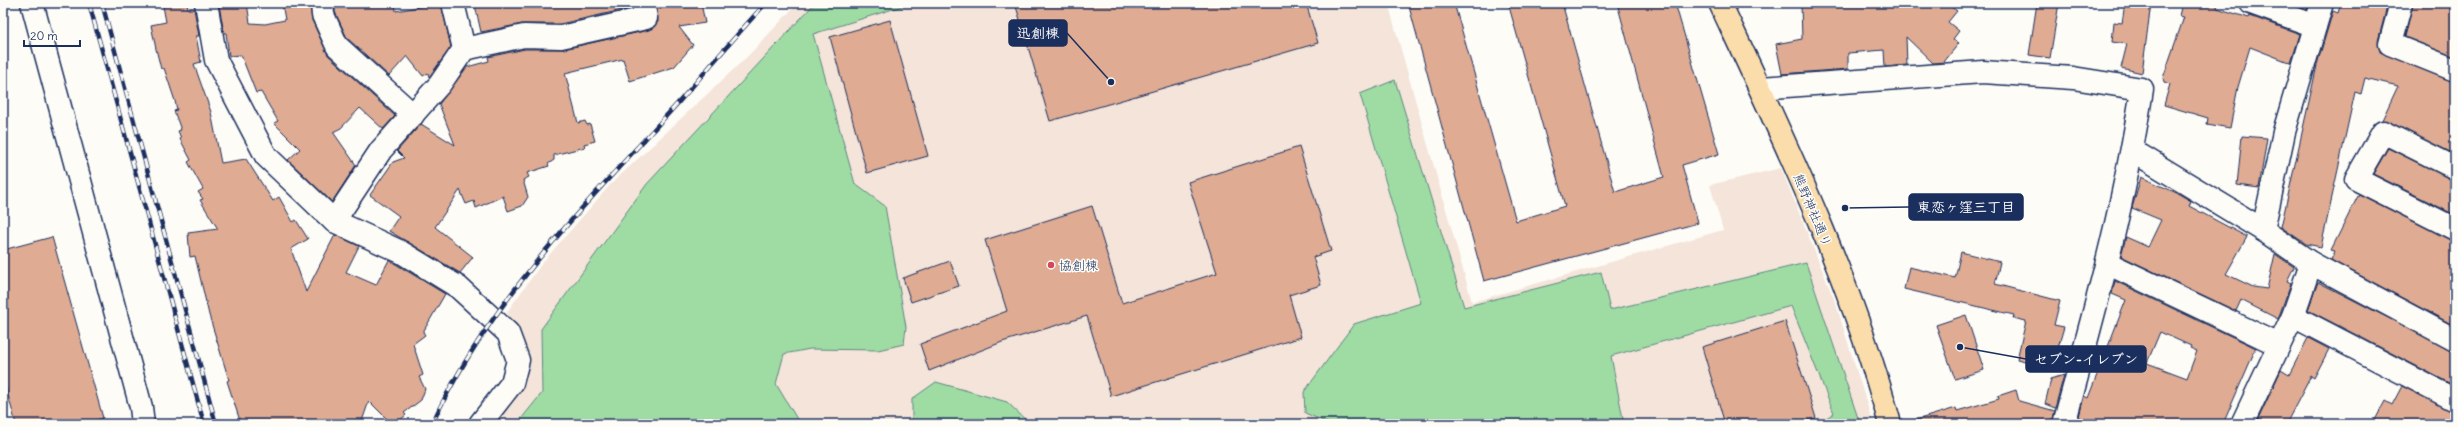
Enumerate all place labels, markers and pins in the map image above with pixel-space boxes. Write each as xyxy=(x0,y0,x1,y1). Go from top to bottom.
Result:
callout: 迅創棟 xyxy=(1009,20,1067,46)
callout: 東恋ヶ窪三丁目 xyxy=(1909,194,2023,220)
place label: 協創棟 xyxy=(1059,257,1098,274)
marker: 協創棟 xyxy=(1046,260,1056,270)
callout: セブン-イレブン xyxy=(2026,346,2146,372)

